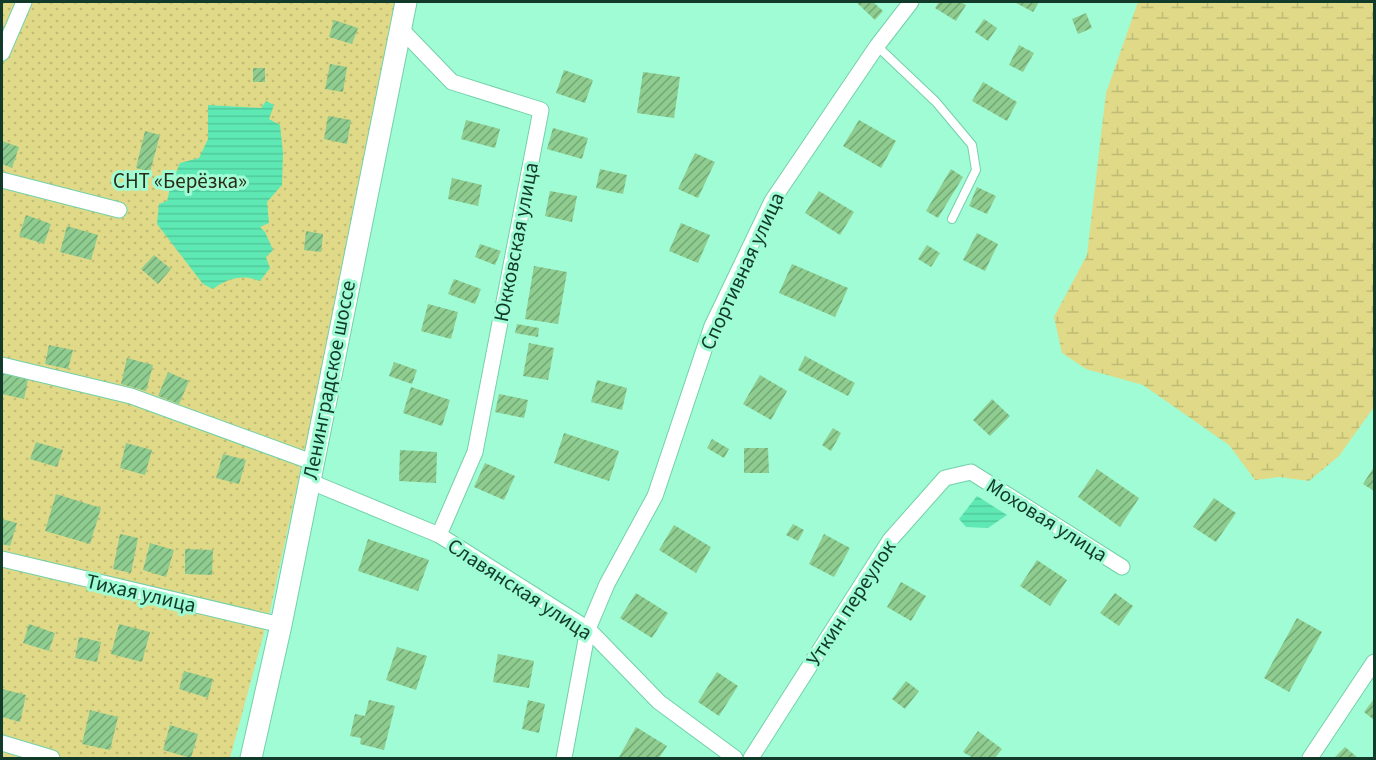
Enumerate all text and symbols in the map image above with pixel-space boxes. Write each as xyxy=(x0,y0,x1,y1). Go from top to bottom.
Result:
street label: Юкковская улица xyxy=(486,160,546,324)
park label: СНТ «Берёзка» xyxy=(113,166,247,196)
street label: Спортивная улица xyxy=(692,187,792,355)
street label: Ленинградское шоссе xyxy=(295,278,363,482)
street label: Моховая улица xyxy=(981,471,1113,569)
street label: Славянская улица xyxy=(442,531,598,647)
street label: Уткин переулок xyxy=(799,533,903,672)
street label: Тихая улица xyxy=(83,566,199,620)

